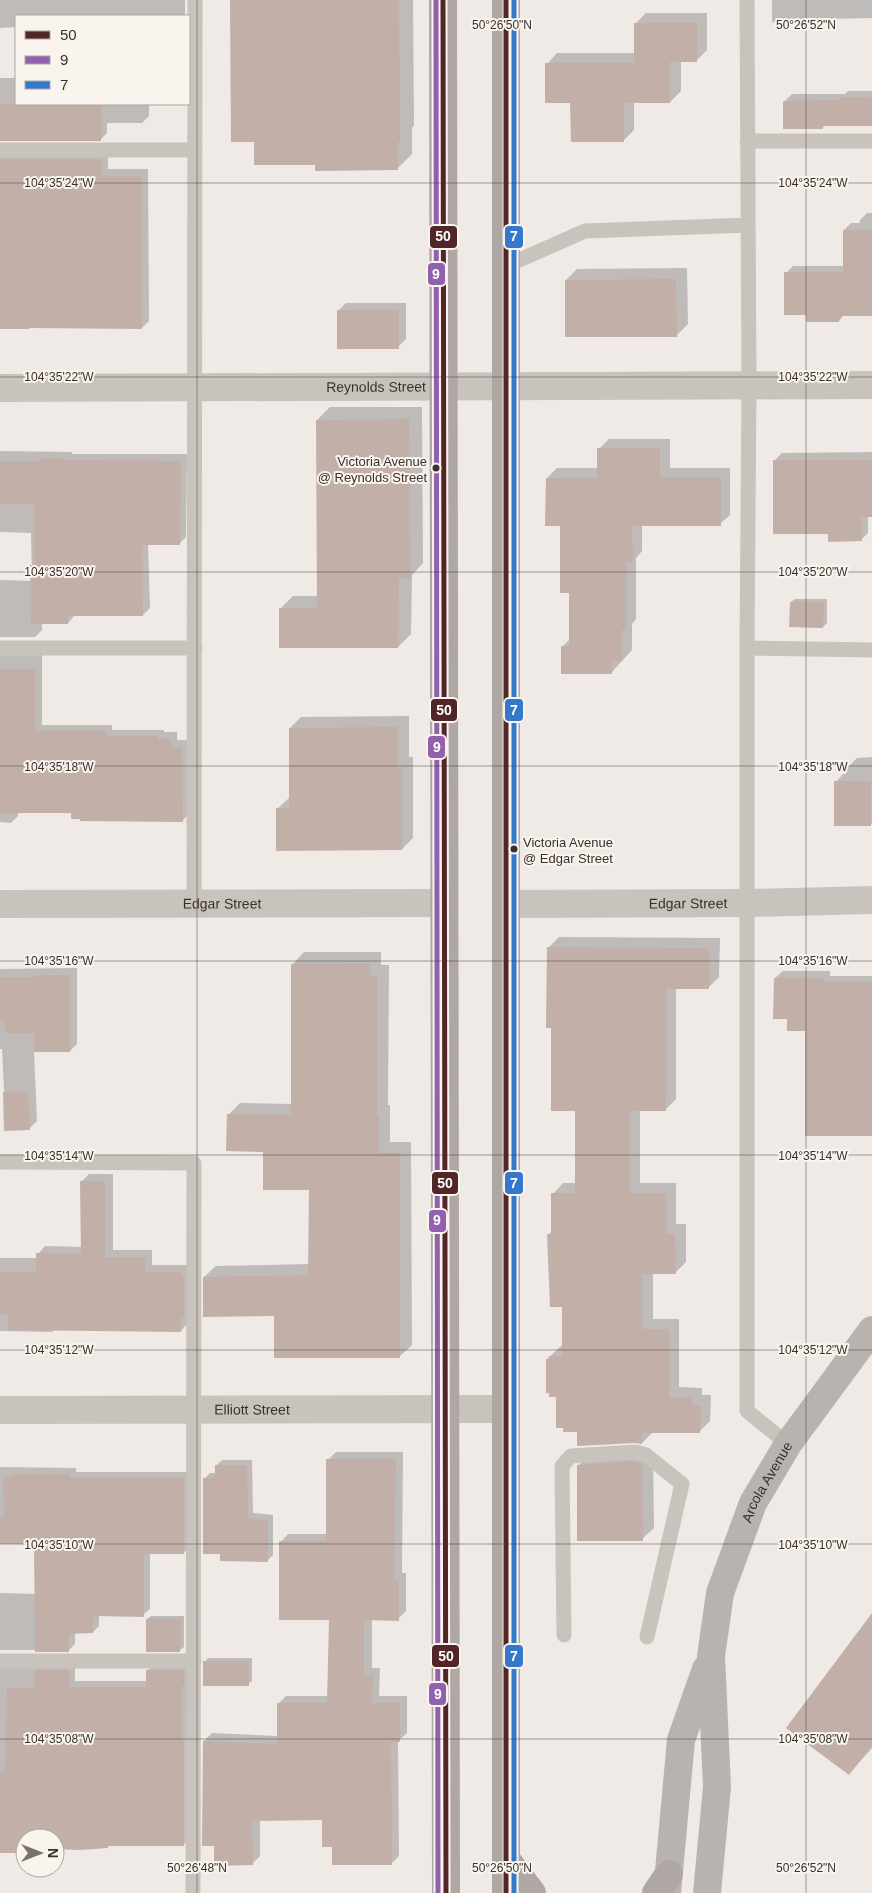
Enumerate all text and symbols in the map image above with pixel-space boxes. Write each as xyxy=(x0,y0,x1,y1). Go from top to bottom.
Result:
legend xyxy=(15,15,190,105)
text: 50°26'50"N xyxy=(472,18,532,32)
text: 50°26'52"N xyxy=(776,18,836,32)
text: 50 xyxy=(60,26,77,43)
text: 9 xyxy=(60,51,68,68)
text: 7 xyxy=(60,76,68,93)
text: 104°35'24"W xyxy=(24,176,94,190)
text: 104°35'24"W xyxy=(778,176,848,190)
line badge: 50 xyxy=(429,225,458,249)
line badge: 7 xyxy=(504,225,524,249)
text: 50 xyxy=(435,228,451,244)
text: 7 xyxy=(510,228,518,244)
line badge: 9 xyxy=(427,262,446,286)
text: 9 xyxy=(432,266,440,282)
text: 104°35'22"W xyxy=(24,370,94,384)
text: 104°35'22"W xyxy=(778,370,848,384)
street label: Reynolds Street xyxy=(326,379,426,395)
place label: Victoria Avenue @ Reynolds Street xyxy=(318,454,427,485)
marker: Victoria Avenue @ Reynolds Street xyxy=(431,463,441,473)
text: 104°35'20"W xyxy=(24,565,94,579)
text: 104°35'20"W xyxy=(778,565,848,579)
line badge: 50 xyxy=(430,698,458,722)
line badge: 7 xyxy=(504,698,524,722)
text: 50 xyxy=(436,702,452,718)
text: 7 xyxy=(510,702,518,718)
line badge: 9 xyxy=(427,735,446,759)
text: 9 xyxy=(433,739,441,755)
text: 104°35'18"W xyxy=(24,760,94,774)
text: 104°35'18"W xyxy=(778,760,848,774)
place label: Victoria Avenue @ Edgar Street xyxy=(523,835,613,866)
marker: Victoria Avenue @ Edgar Street xyxy=(509,844,519,854)
street label: Edgar Street xyxy=(183,895,261,912)
street label: Edgar Street xyxy=(649,895,727,911)
text: 104°35'16"W xyxy=(24,954,94,968)
text: 104°35'16"W xyxy=(778,954,848,968)
text: 104°35'14"W xyxy=(24,1149,94,1163)
text: 104°35'14"W xyxy=(778,1149,848,1163)
line badge: 50 xyxy=(431,1171,459,1195)
line badge: 7 xyxy=(504,1171,524,1195)
text: 50 xyxy=(437,1175,453,1191)
text: 7 xyxy=(510,1175,518,1191)
line badge: 9 xyxy=(428,1209,447,1233)
text: 9 xyxy=(433,1212,441,1228)
text: 104°35'12"W xyxy=(24,1343,94,1357)
text: 104°35'12"W xyxy=(778,1343,848,1357)
street label: Elliott Street xyxy=(214,1401,290,1418)
street label: Arcola Avenue xyxy=(739,1439,796,1525)
text: 104°35'10"W xyxy=(24,1538,94,1552)
text: 104°35'10"W xyxy=(778,1538,848,1552)
line badge: 50 xyxy=(431,1644,460,1668)
line badge: 7 xyxy=(504,1644,524,1668)
text: 50 xyxy=(438,1648,454,1664)
text: 7 xyxy=(510,1648,518,1664)
line badge: 9 xyxy=(428,1682,447,1706)
text: 9 xyxy=(434,1686,442,1702)
text: 104°35'08"W xyxy=(24,1732,94,1746)
text: 104°35'08"W xyxy=(778,1732,848,1746)
north arrow xyxy=(15,1828,65,1878)
text: N xyxy=(45,1848,61,1858)
text: 50°26'48"N xyxy=(167,1861,227,1875)
text: 50°26'50"N xyxy=(472,1861,532,1875)
text: 50°26'52"N xyxy=(776,1861,836,1875)

